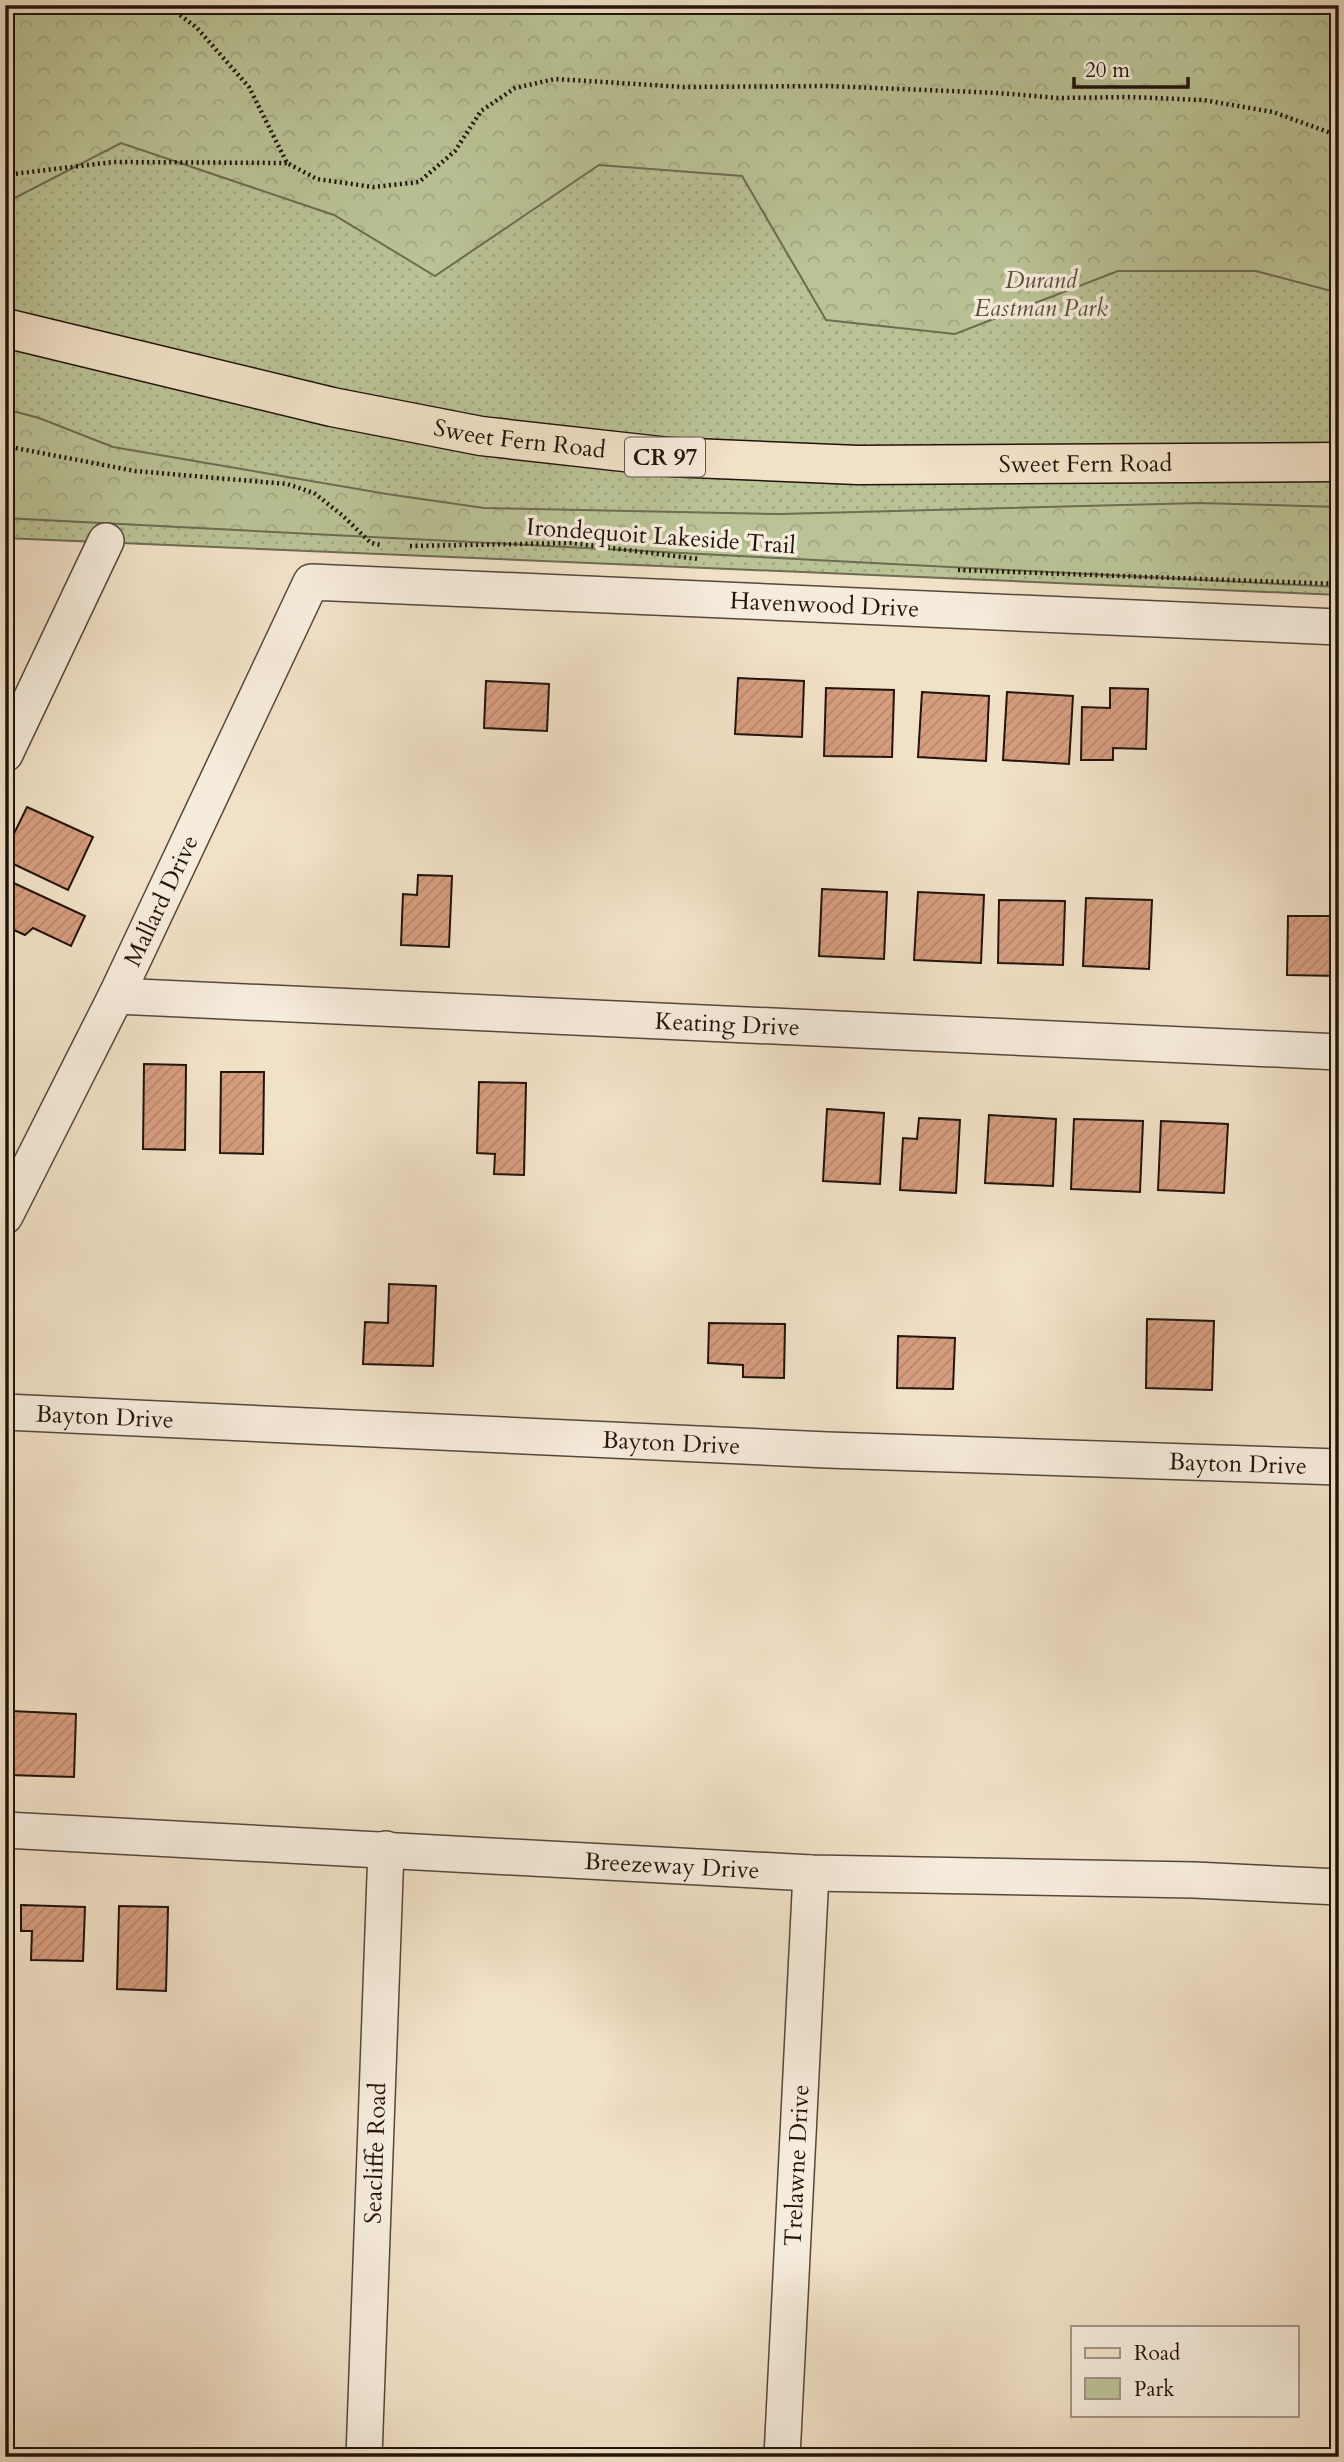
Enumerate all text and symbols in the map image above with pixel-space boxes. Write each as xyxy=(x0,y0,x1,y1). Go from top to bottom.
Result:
scale bar xyxy=(1074,46,1188,90)
text: 20 m xyxy=(1085,56,1130,85)
park label: Durand Eastman Park xyxy=(974,264,1108,325)
street label: Sweet Fern Road xyxy=(431,411,608,467)
road number: CR 97 xyxy=(625,438,705,477)
street label: Sweet Fern Road xyxy=(999,447,1172,481)
street label: Irondequoit Lakeside Trail xyxy=(525,511,797,562)
street label: Havenwood Drive xyxy=(729,584,920,626)
street label: Mallard Drive xyxy=(116,830,207,972)
street label: Keating Drive xyxy=(654,1005,801,1044)
street label: Bayton Drive xyxy=(35,1397,175,1437)
street label: Bayton Drive xyxy=(602,1424,741,1463)
street label: Bayton Drive xyxy=(1168,1445,1307,1483)
street label: Breezeway Drive xyxy=(584,1845,760,1887)
street label: Seacliffe Road xyxy=(356,2082,395,2225)
street label: Trelawne Drive xyxy=(776,2084,817,2247)
legend xyxy=(1071,2326,1298,2416)
text: Road xyxy=(1134,2339,1180,2368)
text: Park xyxy=(1134,2375,1175,2404)

